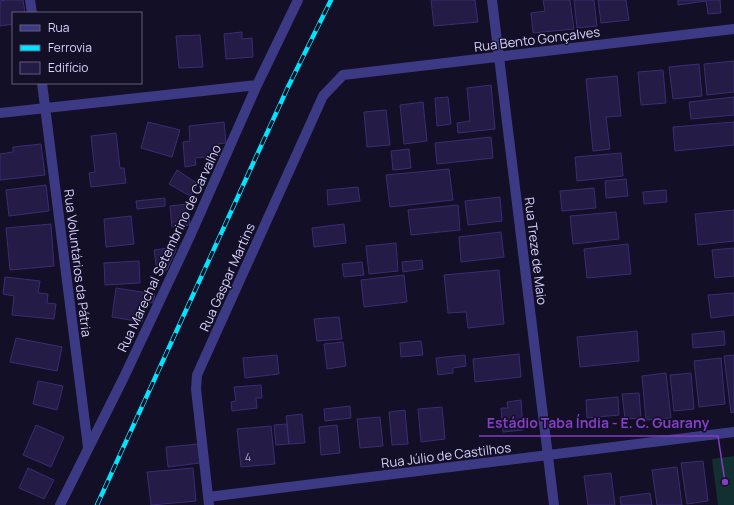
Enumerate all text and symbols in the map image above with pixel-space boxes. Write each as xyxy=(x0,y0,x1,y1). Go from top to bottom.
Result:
legend xyxy=(12,12,142,84)
text: Rua xyxy=(48,19,69,36)
street label: Rua Bento Gonçalves xyxy=(473,22,601,56)
text: Ferrovia xyxy=(48,39,92,56)
text: Edifício xyxy=(48,59,88,76)
street label: Rua Marechal Setembrino de Carvalho xyxy=(113,141,225,355)
street label: Rua Voluntários da Pátria xyxy=(60,188,96,338)
street label: Rua Treze de Maio xyxy=(520,196,552,306)
street label: Rua Gaspar Martins xyxy=(195,220,259,334)
callout: Estádio Taba Índia - E. C. Guarany xyxy=(479,410,718,436)
text: Estádio Taba Índia - E. C. Guarany xyxy=(487,413,709,432)
street label: Rua Júlio de Castilhos xyxy=(380,438,512,472)
house number: 4 xyxy=(245,449,251,464)

